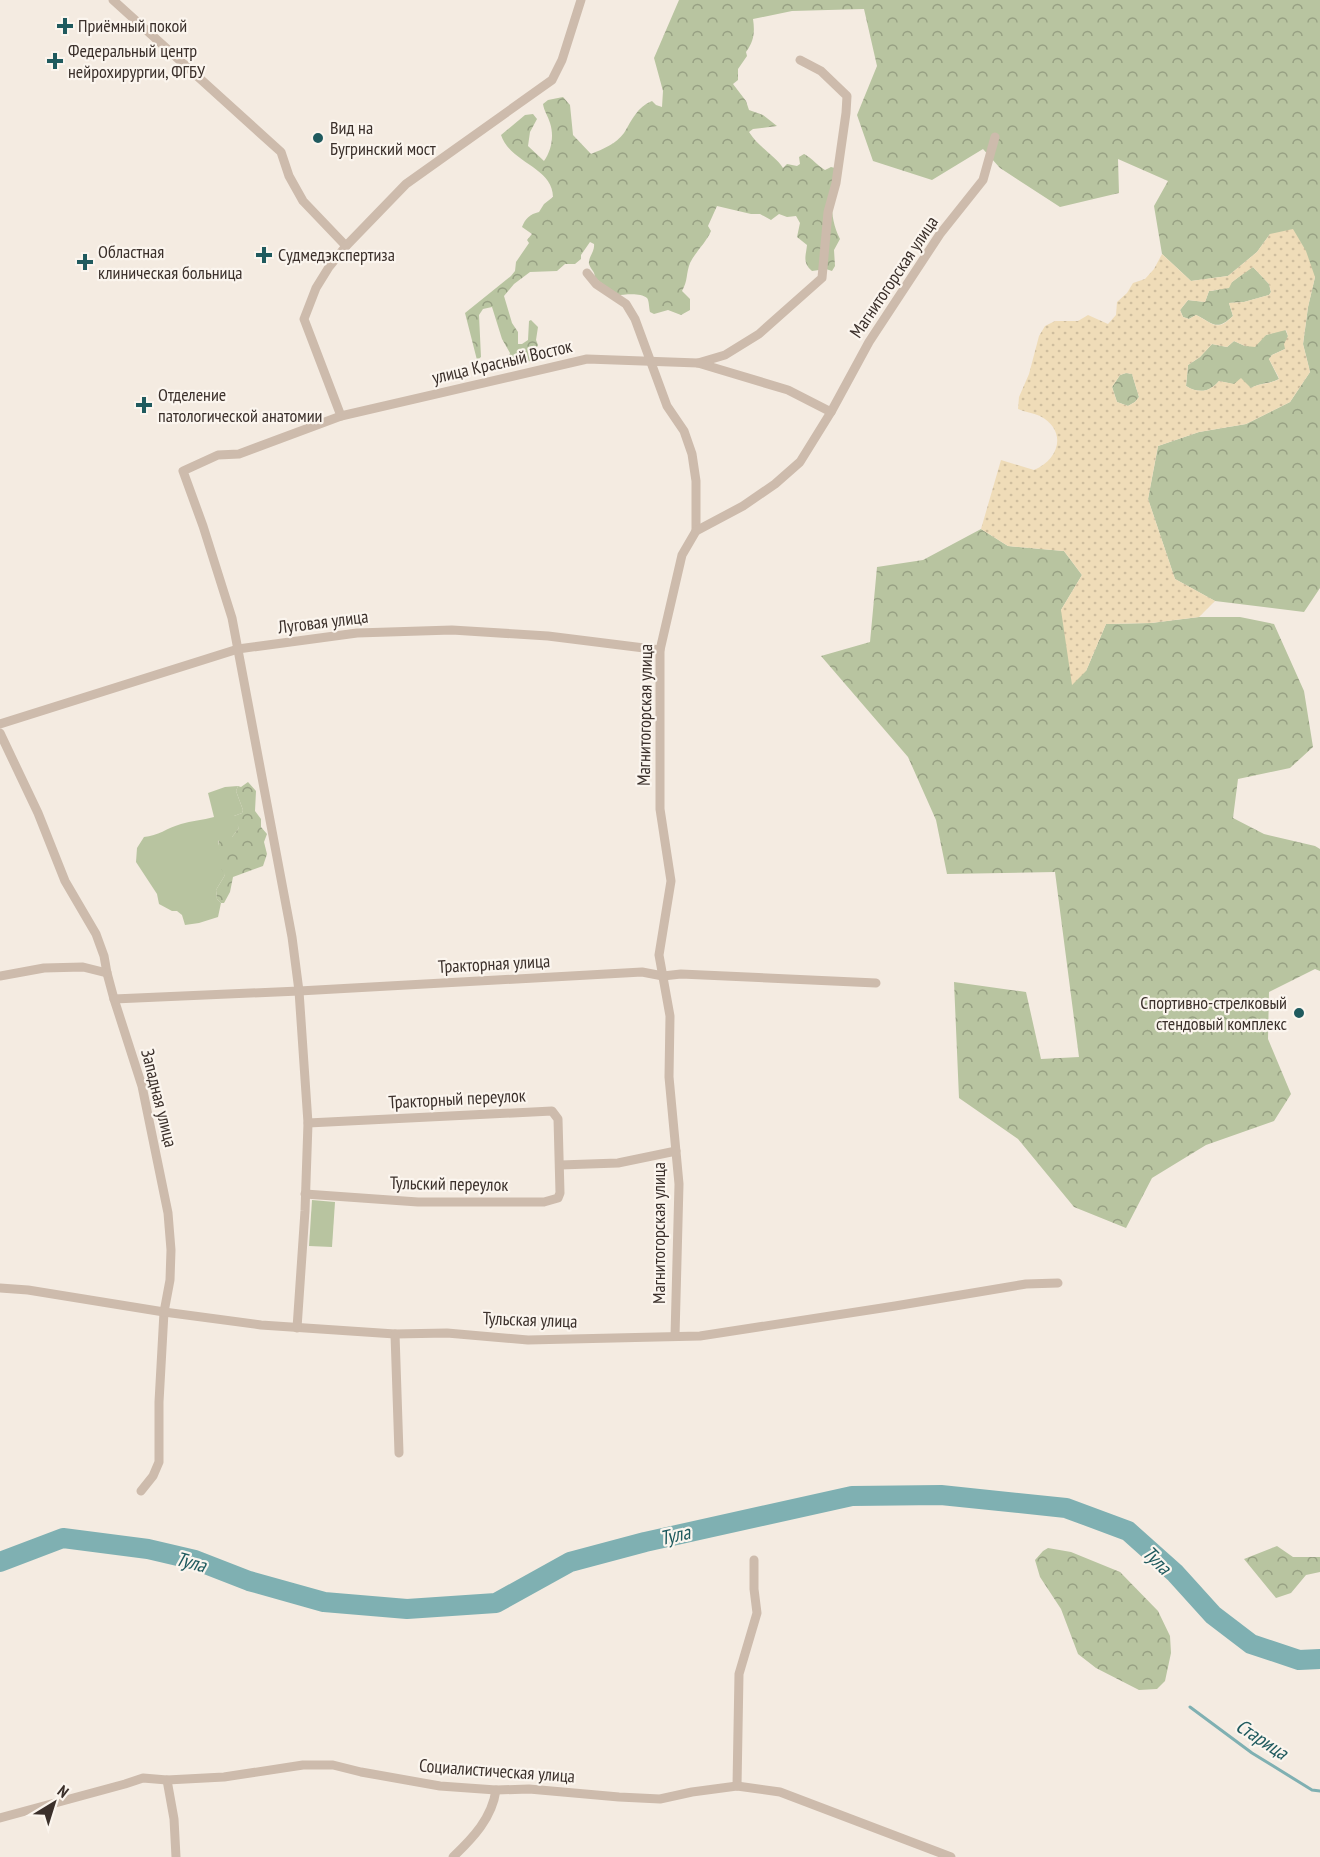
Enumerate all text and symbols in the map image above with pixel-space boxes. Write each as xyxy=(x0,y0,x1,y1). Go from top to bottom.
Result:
place label: Приёмный покой xyxy=(78,14,187,37)
marker: Приёмный покой xyxy=(56,17,74,35)
place label: Федеральный центр нейрохирургии, ФГБУ xyxy=(68,39,206,83)
marker: Федеральный центр нейрохирургии, ФГБУ xyxy=(46,52,64,70)
place label: Вид на Бугринский мост xyxy=(330,116,436,160)
marker: Вид на Бугринский мост xyxy=(311,131,325,145)
street label: Магнитогорская улица xyxy=(844,211,943,342)
place label: Областная клиническая больница xyxy=(98,240,243,284)
place label: Судмедэкспертиза xyxy=(278,243,395,266)
marker: Судмедэкспертиза xyxy=(255,246,273,264)
marker: Областная клиническая больница xyxy=(76,253,94,271)
street label: улица Красный Восток xyxy=(430,334,574,389)
place label: Отделение патологической анатомии xyxy=(158,383,322,427)
marker: Отделение патологической анатомии xyxy=(135,396,153,414)
street label: Луговая улица xyxy=(276,605,369,639)
street label: Магнитогорская улица xyxy=(632,644,657,786)
street label: Тракторная улица xyxy=(437,949,551,978)
place label: Спортивно-стрелковый стендовый комплекс xyxy=(1140,991,1288,1035)
marker: Спортивно-стрелковый стендовый комплекс xyxy=(1292,1006,1306,1020)
street label: Западная улица xyxy=(136,1046,183,1149)
street label: Тракторный переулок xyxy=(388,1083,526,1114)
street label: Магнитогорская улица xyxy=(647,1162,670,1304)
street label: Тульский переулок xyxy=(390,1171,508,1196)
street label: Тульская улица xyxy=(482,1306,578,1333)
water label: Тула xyxy=(657,1519,694,1551)
water label: Тула xyxy=(1137,1540,1178,1581)
water label: Тула xyxy=(173,1546,210,1579)
water label: Старица xyxy=(1231,1713,1294,1766)
street label: Социалистическая улица xyxy=(418,1754,576,1787)
north arrow xyxy=(24,1773,84,1833)
text: N xyxy=(54,1781,73,1802)

